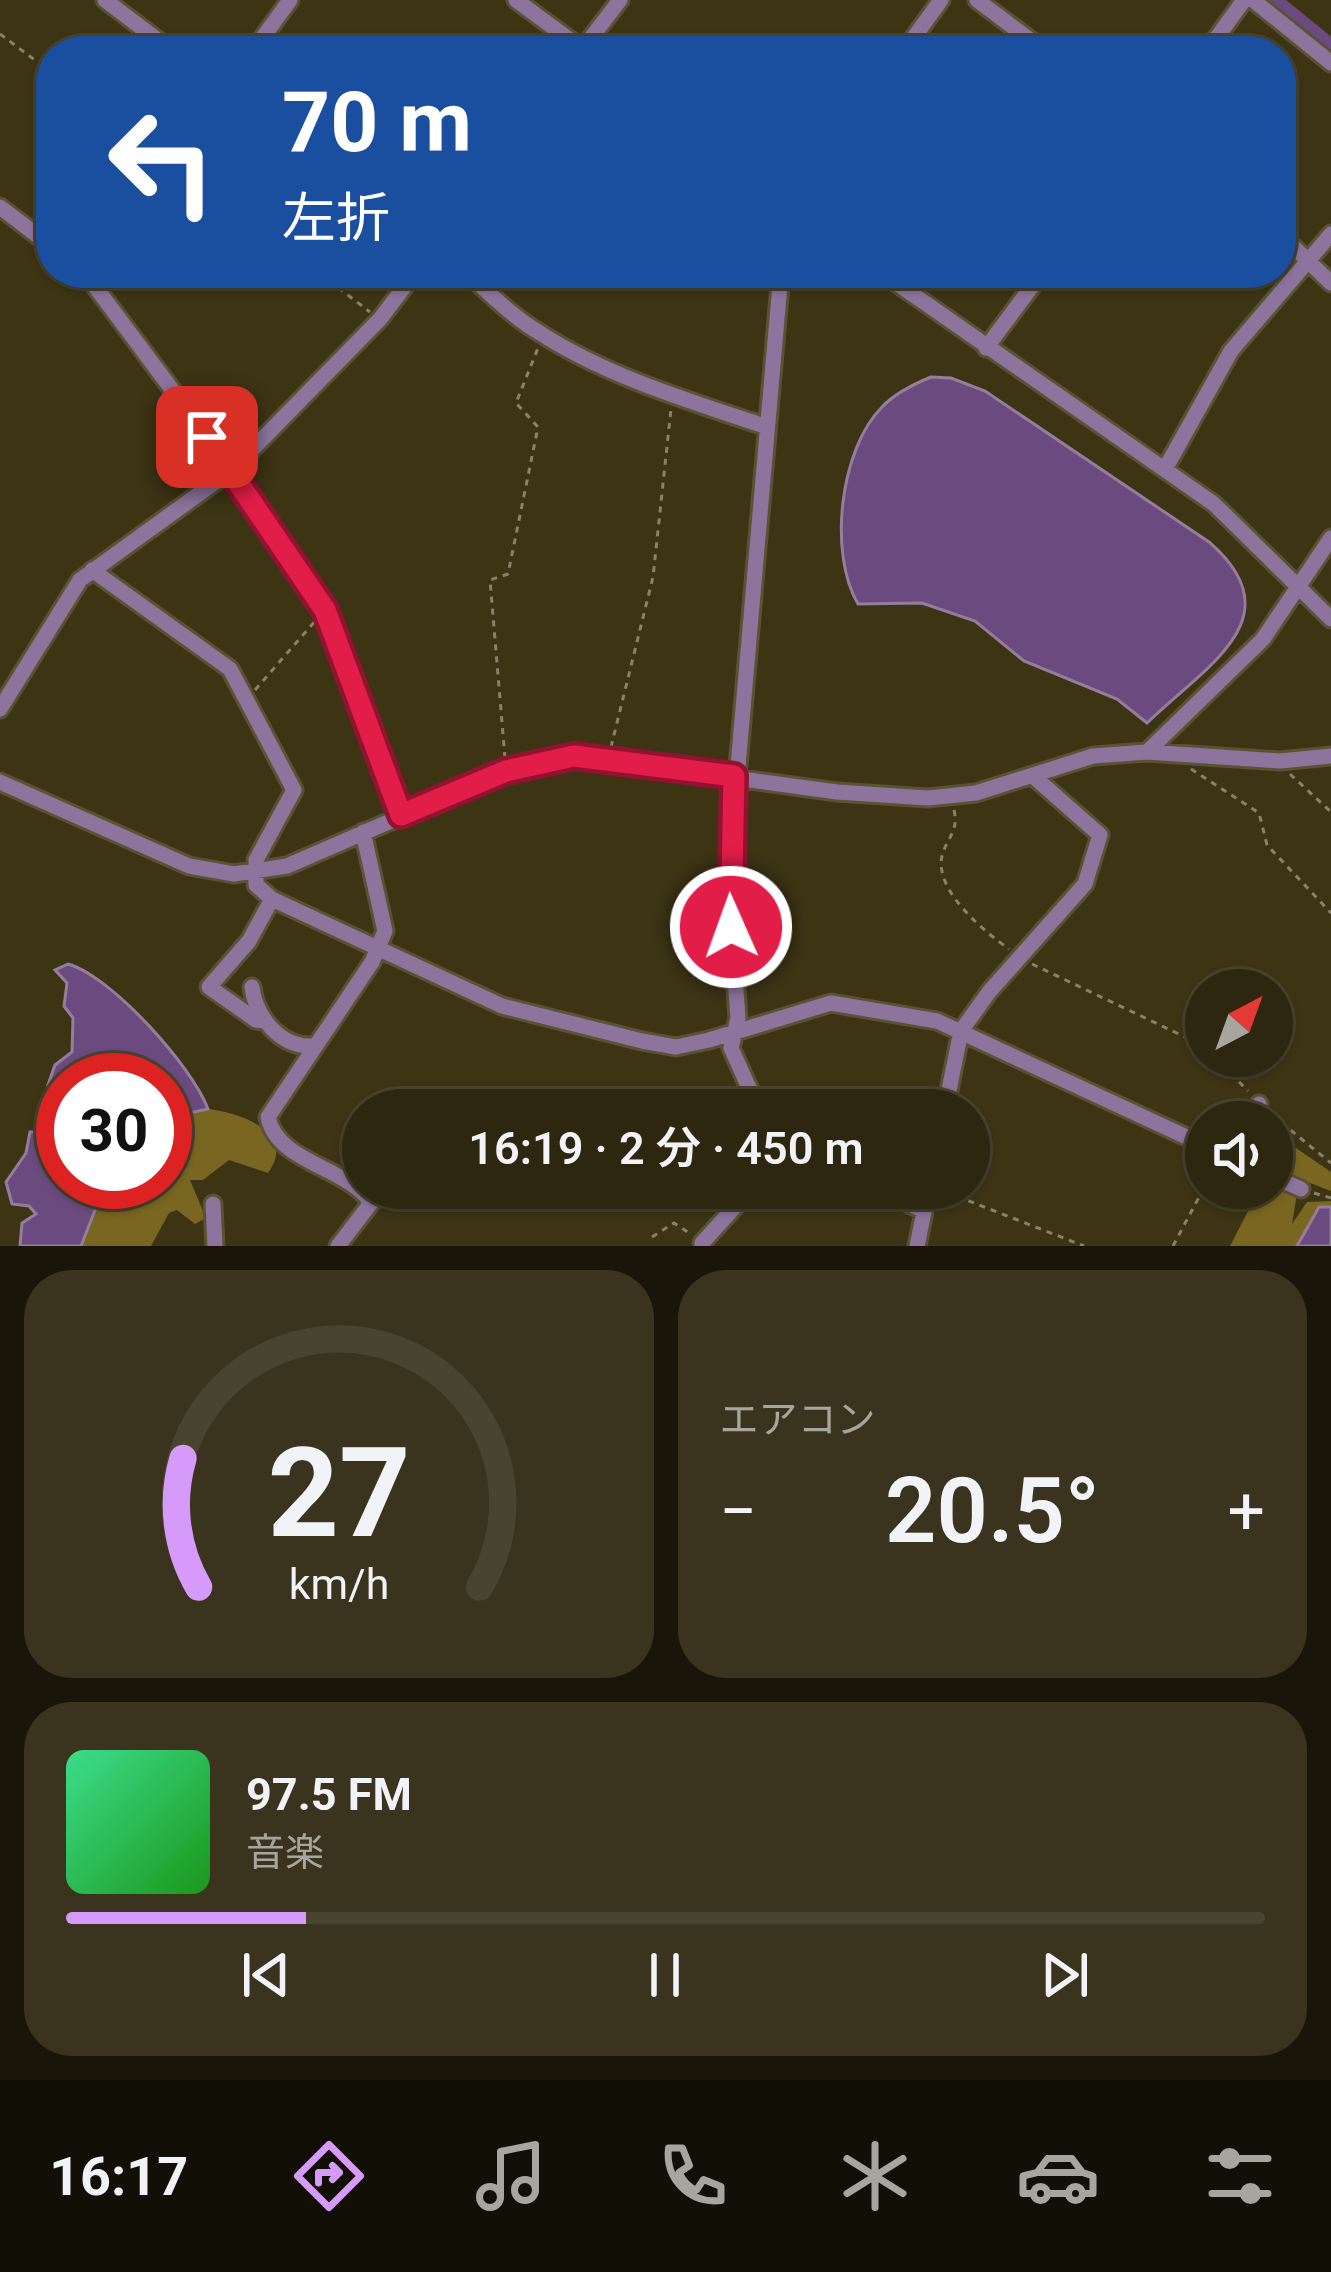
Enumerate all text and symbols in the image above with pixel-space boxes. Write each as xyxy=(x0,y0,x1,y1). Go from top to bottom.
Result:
text: 70 m xyxy=(282,73,472,172)
icon: left xyxy=(84,84,240,240)
text: 左折 xyxy=(282,187,390,250)
pin xyxy=(156,386,258,488)
icon: arrive xyxy=(174,404,240,470)
position arrow xyxy=(668,864,794,990)
north arrow xyxy=(1185,969,1293,1077)
map controls xyxy=(1185,969,1293,1209)
speed limit sign: 30 xyxy=(36,1053,192,1209)
button: sound xyxy=(1185,1101,1293,1209)
text: 16:19 · 2 分 · 450 m xyxy=(468,1122,864,1175)
text: エアコン xyxy=(720,1397,876,1443)
text: 27 xyxy=(267,1420,410,1566)
text: 20.5° xyxy=(885,1459,1100,1564)
text: − xyxy=(720,1473,757,1550)
text: + xyxy=(1228,1473,1265,1550)
text: km/h xyxy=(288,1559,389,1609)
text: 97.5 FM xyxy=(246,1768,412,1821)
text: 音楽 xyxy=(246,1830,324,1876)
icon: previous xyxy=(233,1942,299,2008)
icon: pause xyxy=(632,1942,698,2008)
icon: next xyxy=(1032,1942,1098,2008)
icon: directions xyxy=(287,2134,371,2218)
icon: music xyxy=(469,2134,553,2218)
icon: phone xyxy=(651,2134,735,2218)
icon: climate xyxy=(833,2134,917,2218)
icon: car xyxy=(1016,2134,1100,2218)
icon: filters xyxy=(1198,2134,1282,2218)
text: 16:17 xyxy=(49,2145,188,2208)

